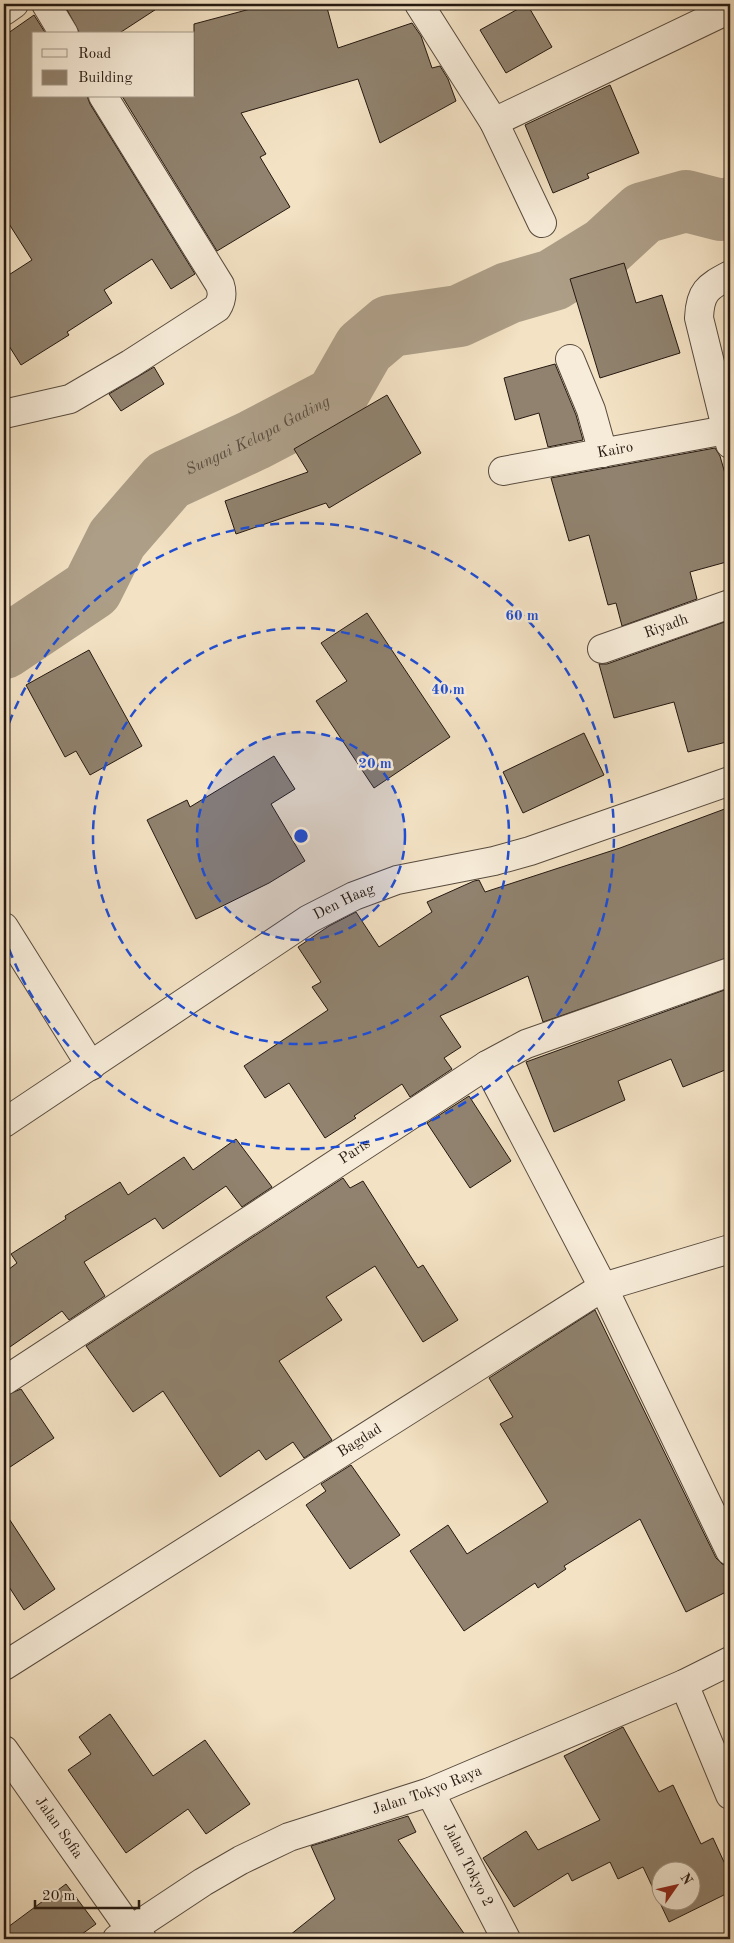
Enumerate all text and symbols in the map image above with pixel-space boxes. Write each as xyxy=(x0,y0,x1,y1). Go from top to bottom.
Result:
legend xyxy=(32,32,195,98)
text: Road xyxy=(78,47,112,62)
text: Building xyxy=(78,71,133,86)
water label: Sungai Kelapa Gading xyxy=(183,393,333,479)
street label: Kairo xyxy=(596,440,634,461)
text: 60 m xyxy=(505,609,539,624)
street label: Riyadh xyxy=(642,612,690,641)
text: 40 m xyxy=(431,683,465,698)
text: 20 m xyxy=(358,757,392,772)
centre of rings xyxy=(292,827,310,845)
street label: Den Haag xyxy=(311,882,377,923)
street label: Paris xyxy=(336,1136,373,1167)
street label: Bagdad xyxy=(335,1421,385,1460)
street label: Jalan Tokyo Raya xyxy=(370,1763,485,1817)
street label: Jalan Sofia xyxy=(32,1794,86,1862)
street label: Jalan Tokyo 2 xyxy=(440,1821,495,1909)
north arrow xyxy=(652,1860,702,1910)
text: N xyxy=(677,1871,695,1888)
scale bar xyxy=(35,1878,139,1910)
text: 20 m xyxy=(42,1889,76,1904)

